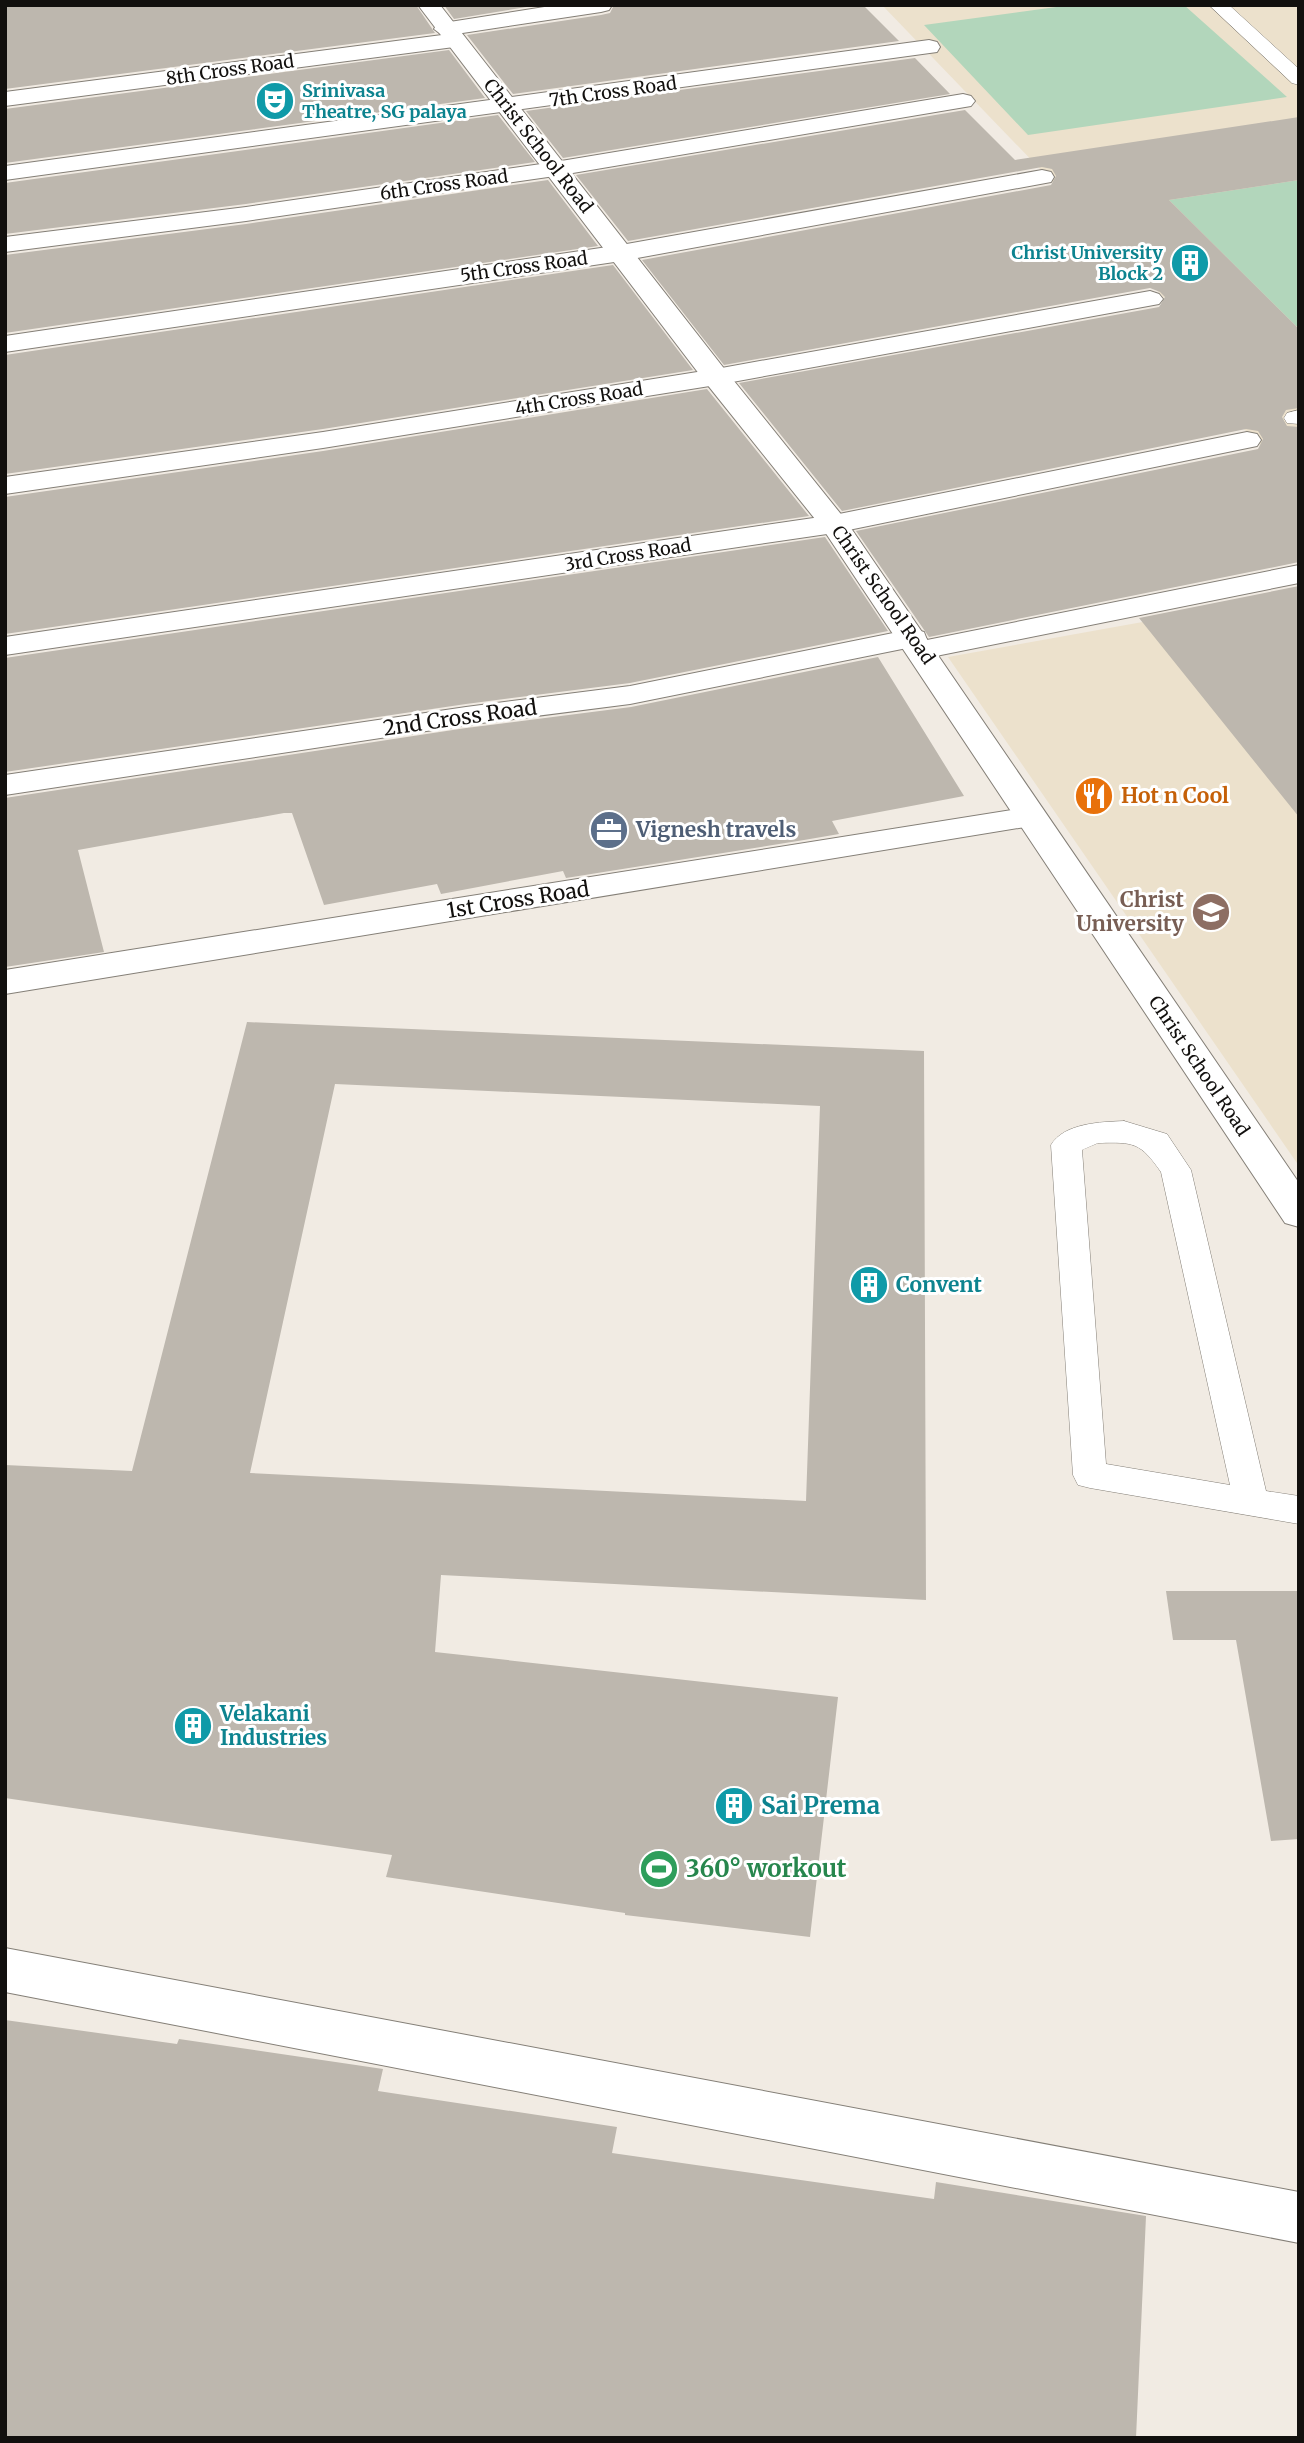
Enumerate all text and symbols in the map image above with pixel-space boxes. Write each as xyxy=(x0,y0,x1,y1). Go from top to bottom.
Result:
street label: 8th Cross Road xyxy=(164,49,296,90)
street label: 7th Cross Road xyxy=(548,71,678,112)
street label: Christ School Road xyxy=(479,74,598,218)
place label: Srinivasa Theatre, SG palaya xyxy=(302,79,467,123)
theatre icon: Srinivasa Theatre, SG palaya xyxy=(254,80,296,122)
street label: 6th Cross Road xyxy=(378,164,510,205)
place label: Christ University Block 2 xyxy=(1012,241,1163,285)
building icon: Christ University Block 2 xyxy=(1169,242,1211,284)
street label: 5th Cross Road xyxy=(459,246,589,287)
street label: 4th Cross Road xyxy=(513,377,645,420)
street label: Christ School Road xyxy=(827,521,940,669)
street label: 3rd Cross Road xyxy=(563,533,693,576)
street label: 2nd Cross Road xyxy=(381,693,539,742)
restaurant icon: Hot n Cool xyxy=(1073,775,1115,817)
place label: Hot n Cool xyxy=(1121,782,1229,809)
office icon: Vignesh travels xyxy=(588,809,630,851)
place label: Vignesh travels xyxy=(635,816,796,843)
street label: 1st Cross Road xyxy=(445,875,592,924)
place label: Christ University xyxy=(1076,886,1185,937)
school or university icon: Christ University xyxy=(1190,891,1232,933)
street label: Christ School Road xyxy=(1144,991,1255,1140)
building icon: Convent xyxy=(848,1264,890,1306)
place label: Convent xyxy=(896,1271,982,1298)
place label: Velakani Industries xyxy=(219,1700,327,1751)
building icon: Velakani Industries xyxy=(172,1705,214,1747)
building icon: Sai Prema xyxy=(713,1785,755,1827)
place label: Sai Prema xyxy=(761,1790,880,1821)
sports icon: 360° workout xyxy=(638,1848,680,1890)
place label: 360° workout xyxy=(686,1853,847,1884)

